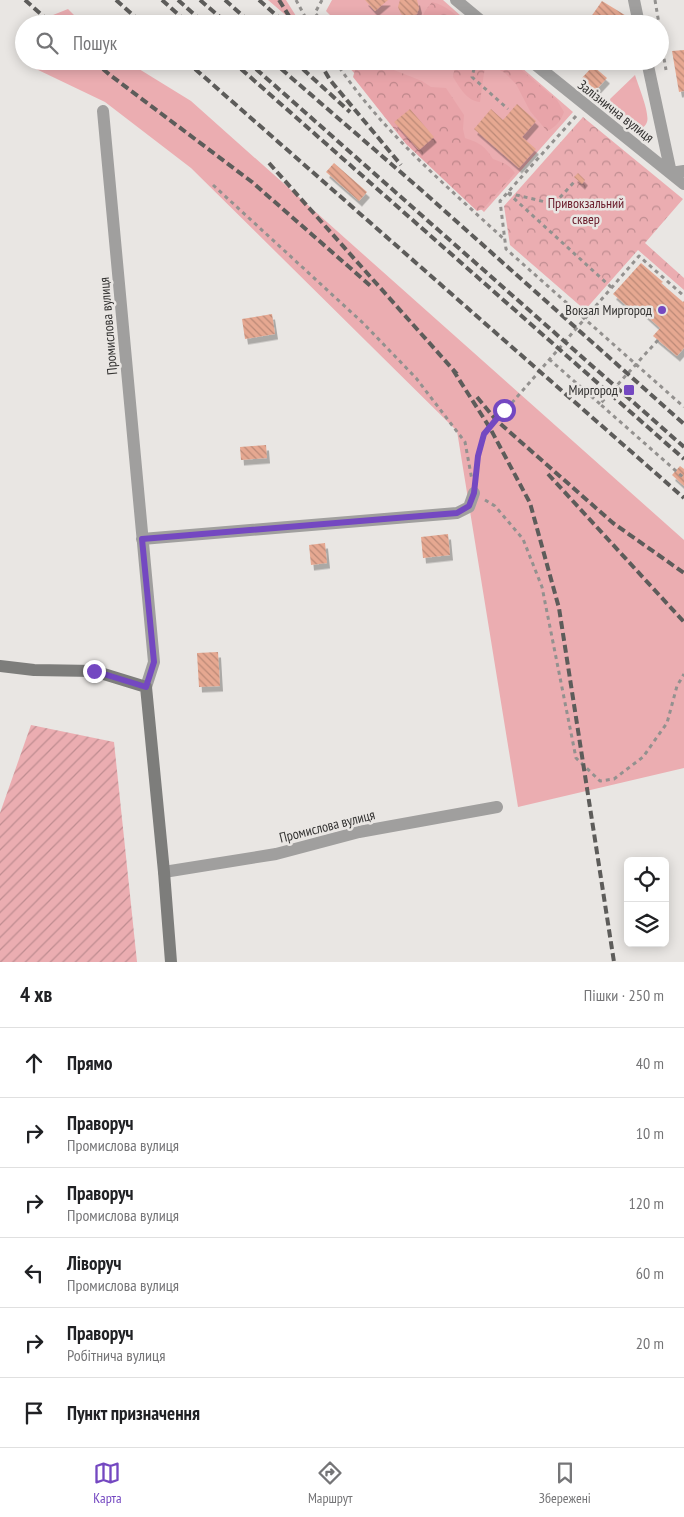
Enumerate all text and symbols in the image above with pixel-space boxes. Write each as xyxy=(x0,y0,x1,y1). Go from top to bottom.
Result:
search box xyxy=(15,15,669,70)
icon: search xyxy=(33,29,61,57)
text: Пошук xyxy=(73,31,117,55)
street label: Залізнична вулиця xyxy=(574,76,658,146)
park label: Привокзальний сквер xyxy=(548,194,624,228)
street label: Промислова вулиця xyxy=(95,276,121,376)
place label: Вокзал Миргород xyxy=(565,301,652,319)
marker: Вокзал Миргород xyxy=(656,304,668,316)
place label: Миргород xyxy=(569,381,618,399)
marker: Миргород xyxy=(622,383,636,397)
route start xyxy=(493,399,516,422)
route end xyxy=(83,660,106,683)
street label: Промислова вулиця xyxy=(277,805,377,847)
map controls xyxy=(624,857,669,947)
button: locate xyxy=(624,857,669,902)
button: layers xyxy=(624,902,669,947)
text: 4 хв xyxy=(20,981,52,1008)
text: Пішки · 250 m xyxy=(584,985,664,1005)
icon: ahead xyxy=(20,1049,48,1077)
text: Прямо xyxy=(67,1051,112,1075)
text: 40 m xyxy=(636,1053,664,1073)
text: Праворуч xyxy=(67,1111,134,1135)
icon: right xyxy=(20,1119,48,1147)
text: 10 m xyxy=(636,1123,664,1143)
text: Промислова вулиця xyxy=(67,1135,179,1155)
text: Праворуч xyxy=(67,1181,134,1205)
icon: right xyxy=(20,1189,48,1217)
text: 120 m xyxy=(629,1193,664,1213)
text: Промислова вулиця xyxy=(67,1205,179,1225)
text: Ліворуч xyxy=(67,1251,121,1275)
icon: left xyxy=(20,1259,48,1287)
text: 60 m xyxy=(636,1263,664,1283)
text: Промислова вулиця xyxy=(67,1275,179,1295)
text: Праворуч xyxy=(67,1321,134,1345)
icon: right xyxy=(20,1329,48,1357)
text: 20 m xyxy=(636,1333,664,1353)
text: Робітнича вулиця xyxy=(67,1345,165,1365)
icon: arrive xyxy=(20,1399,48,1427)
text: Пункт призначення xyxy=(67,1401,200,1425)
tab: Карта xyxy=(93,1459,122,1507)
tab: Маршрут xyxy=(308,1459,353,1507)
tab: Збережені xyxy=(539,1459,591,1507)

